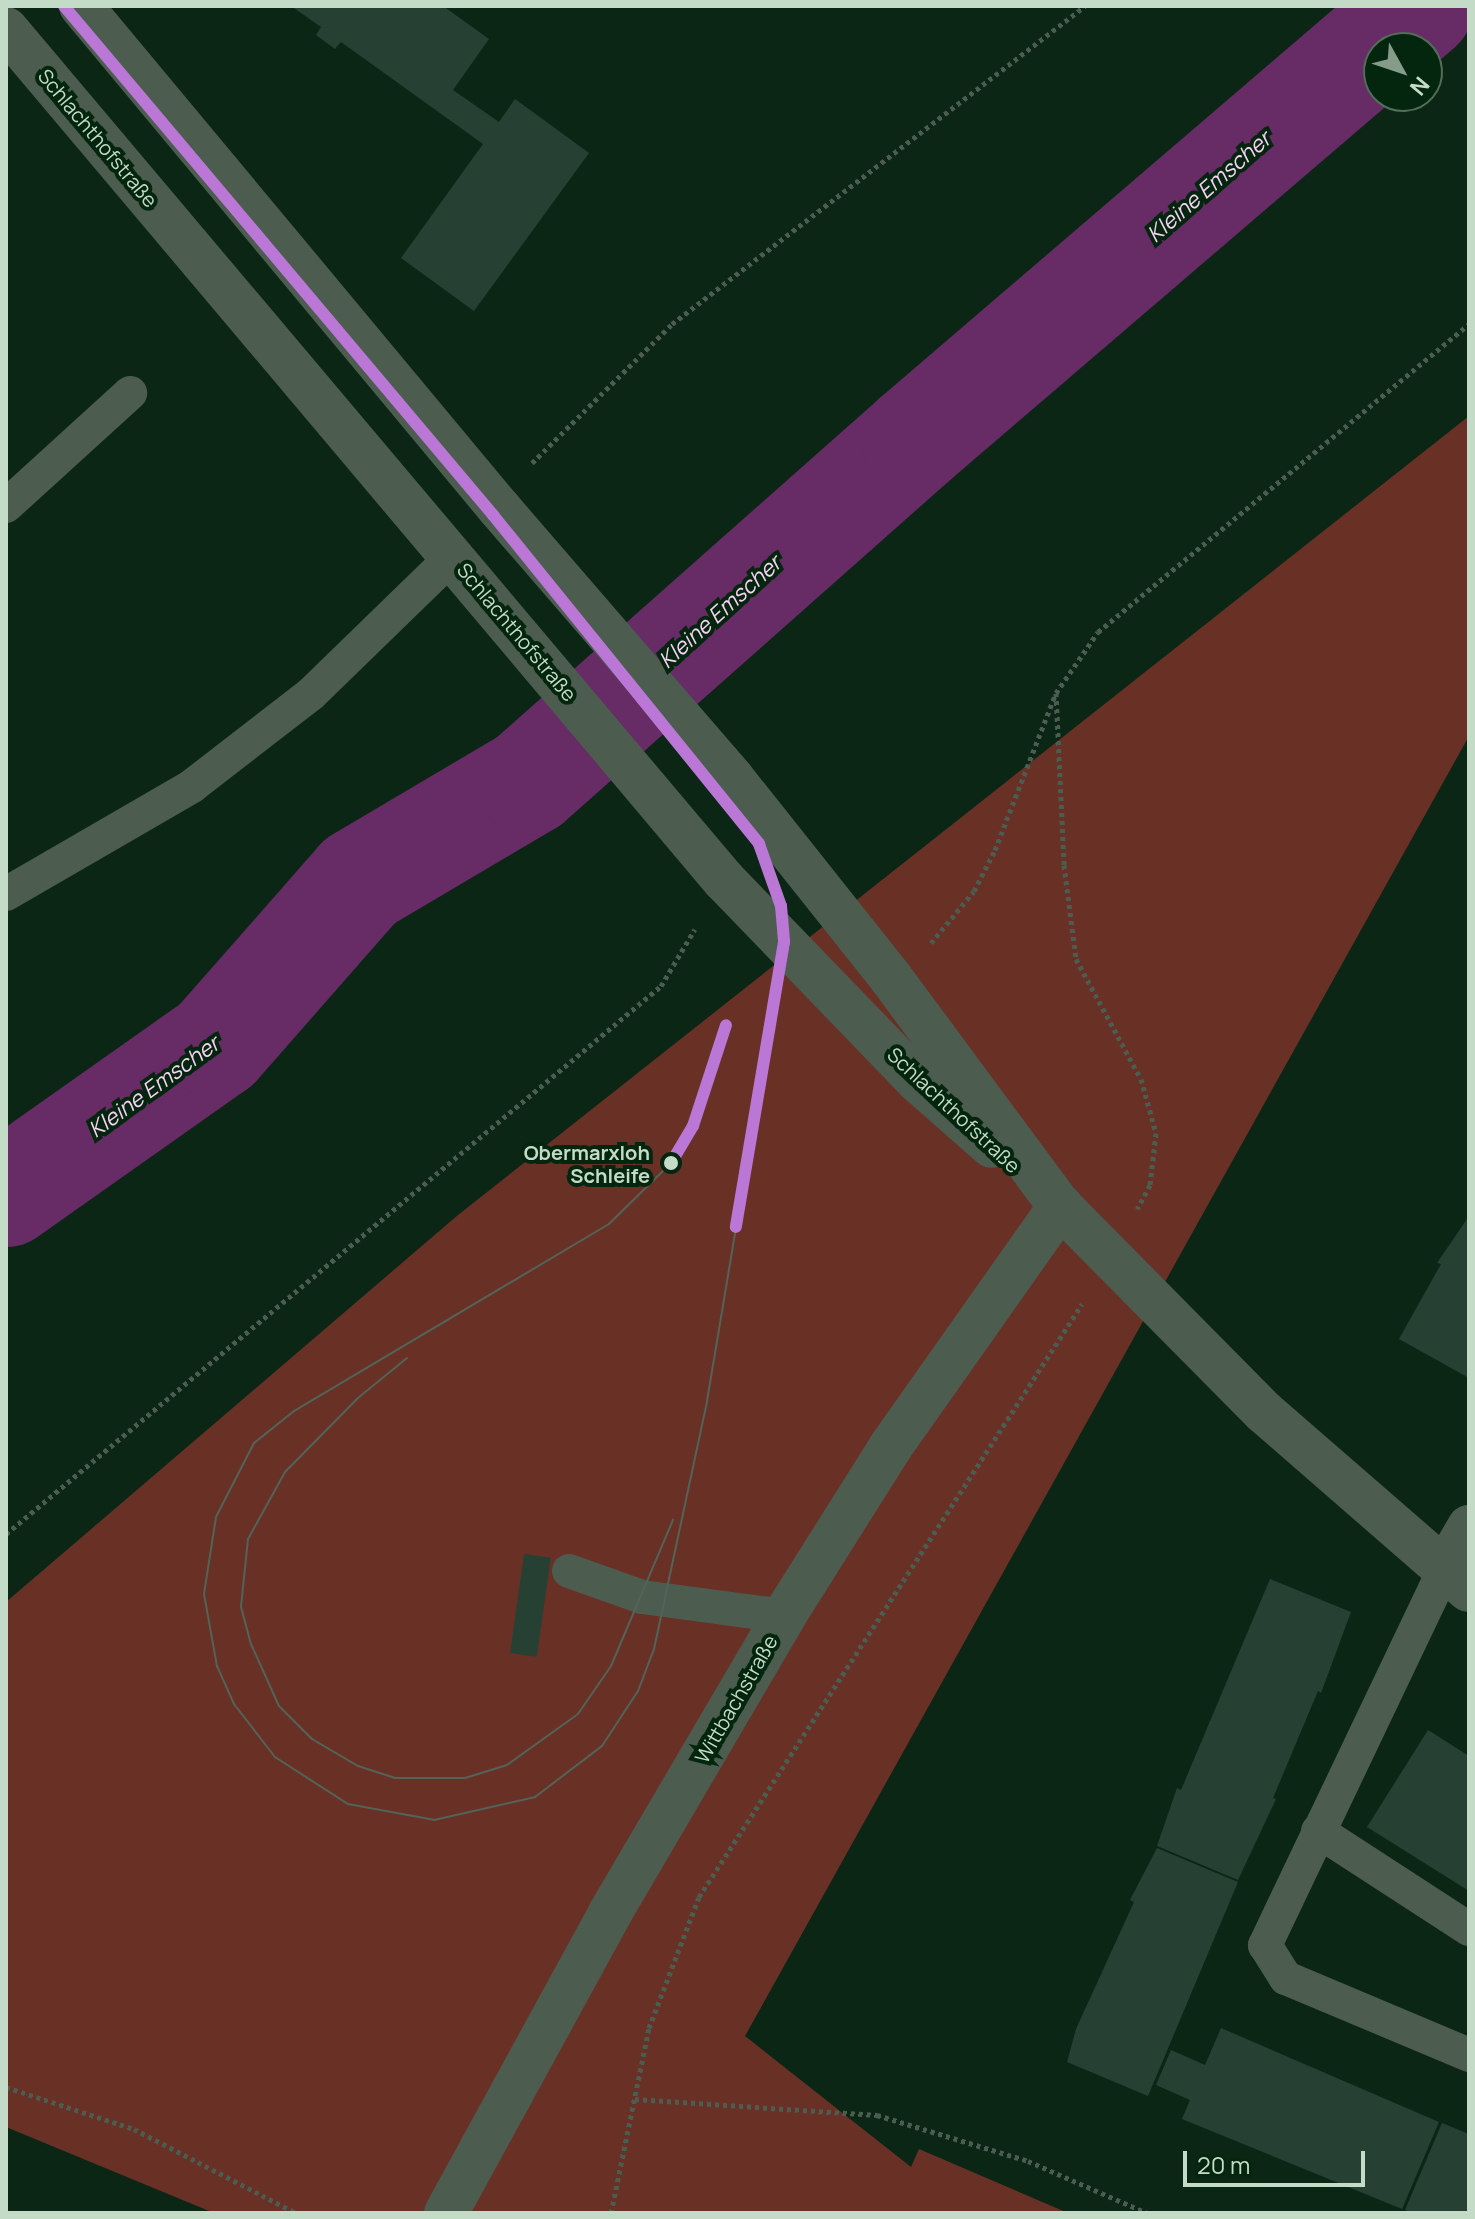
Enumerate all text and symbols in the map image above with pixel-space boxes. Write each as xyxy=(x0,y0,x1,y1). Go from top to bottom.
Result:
north arrow xyxy=(1363,32,1443,112)
street label: Schlachthofstraße xyxy=(33,64,163,212)
text: N xyxy=(1403,70,1436,102)
water label: Kleine Emscher xyxy=(1142,126,1276,248)
water label: Kleine Emscher xyxy=(653,550,787,674)
street label: Schlachthofstraße xyxy=(452,558,582,706)
water label: Kleine Emscher xyxy=(83,1031,225,1143)
street label: Schlachthofstraße xyxy=(883,1042,1025,1178)
place label: Obermarxloh Schleife xyxy=(524,1140,650,1187)
marker: Obermarxloh Schleife xyxy=(657,1149,685,1177)
street label: Wittbachstraße xyxy=(690,1631,782,1767)
scale bar xyxy=(1187,2135,1369,2185)
text: 20 m xyxy=(1197,2148,1250,2181)

